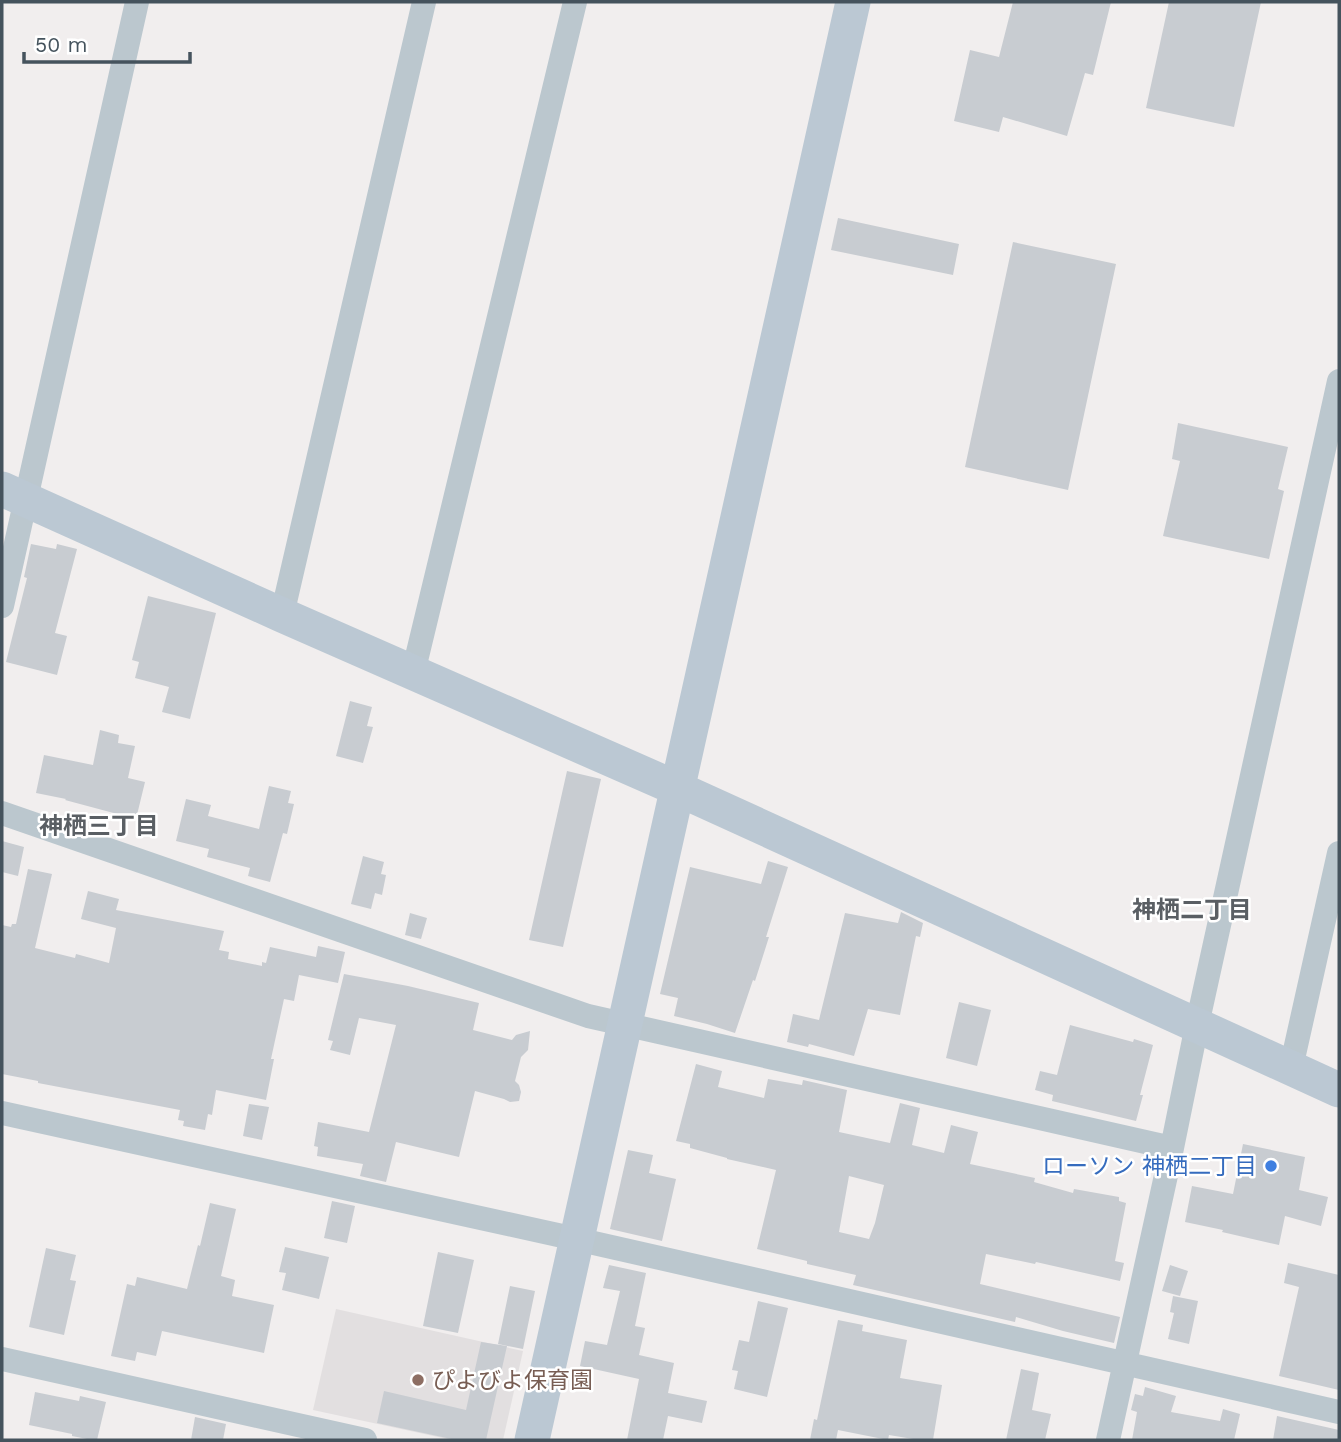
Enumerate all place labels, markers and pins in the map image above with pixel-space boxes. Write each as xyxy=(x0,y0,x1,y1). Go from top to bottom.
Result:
place label: ローソン 神栖二丁目 xyxy=(1042,1153,1257,1180)
marker: ローソン 神栖二丁目 xyxy=(1263,1158,1279,1174)
place label: ぴよびよ保育園 xyxy=(432,1367,593,1394)
marker: ぴよびよ保育園 xyxy=(410,1372,426,1388)

